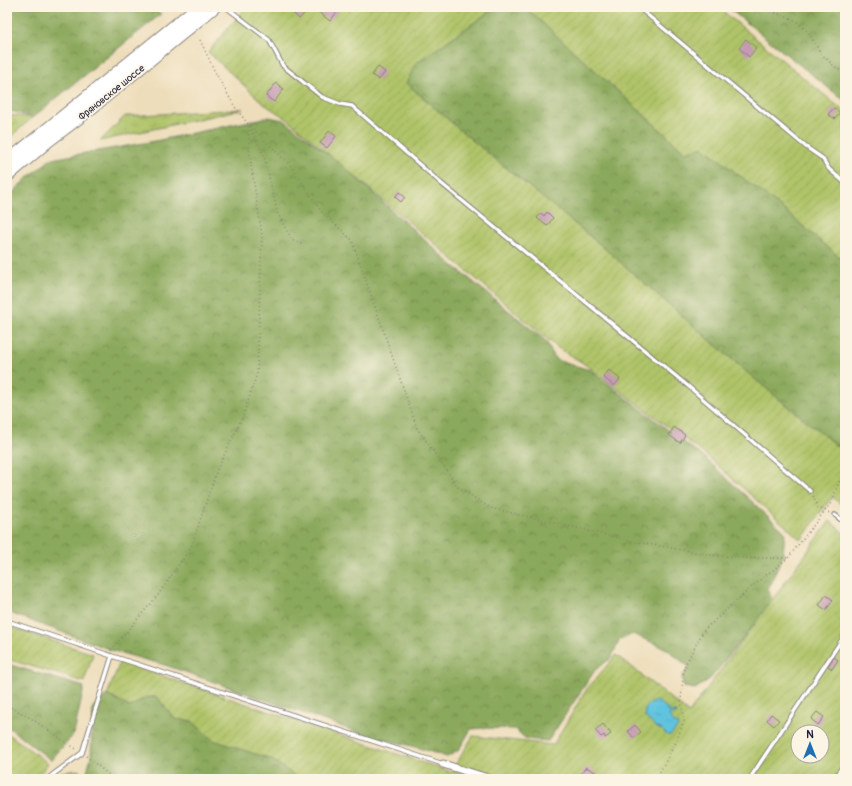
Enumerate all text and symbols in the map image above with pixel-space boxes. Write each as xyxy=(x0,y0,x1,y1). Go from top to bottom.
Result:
street label: Фряновское шоссе xyxy=(76,62,147,123)
north arrow xyxy=(790,724,830,764)
text: N xyxy=(806,728,814,741)

